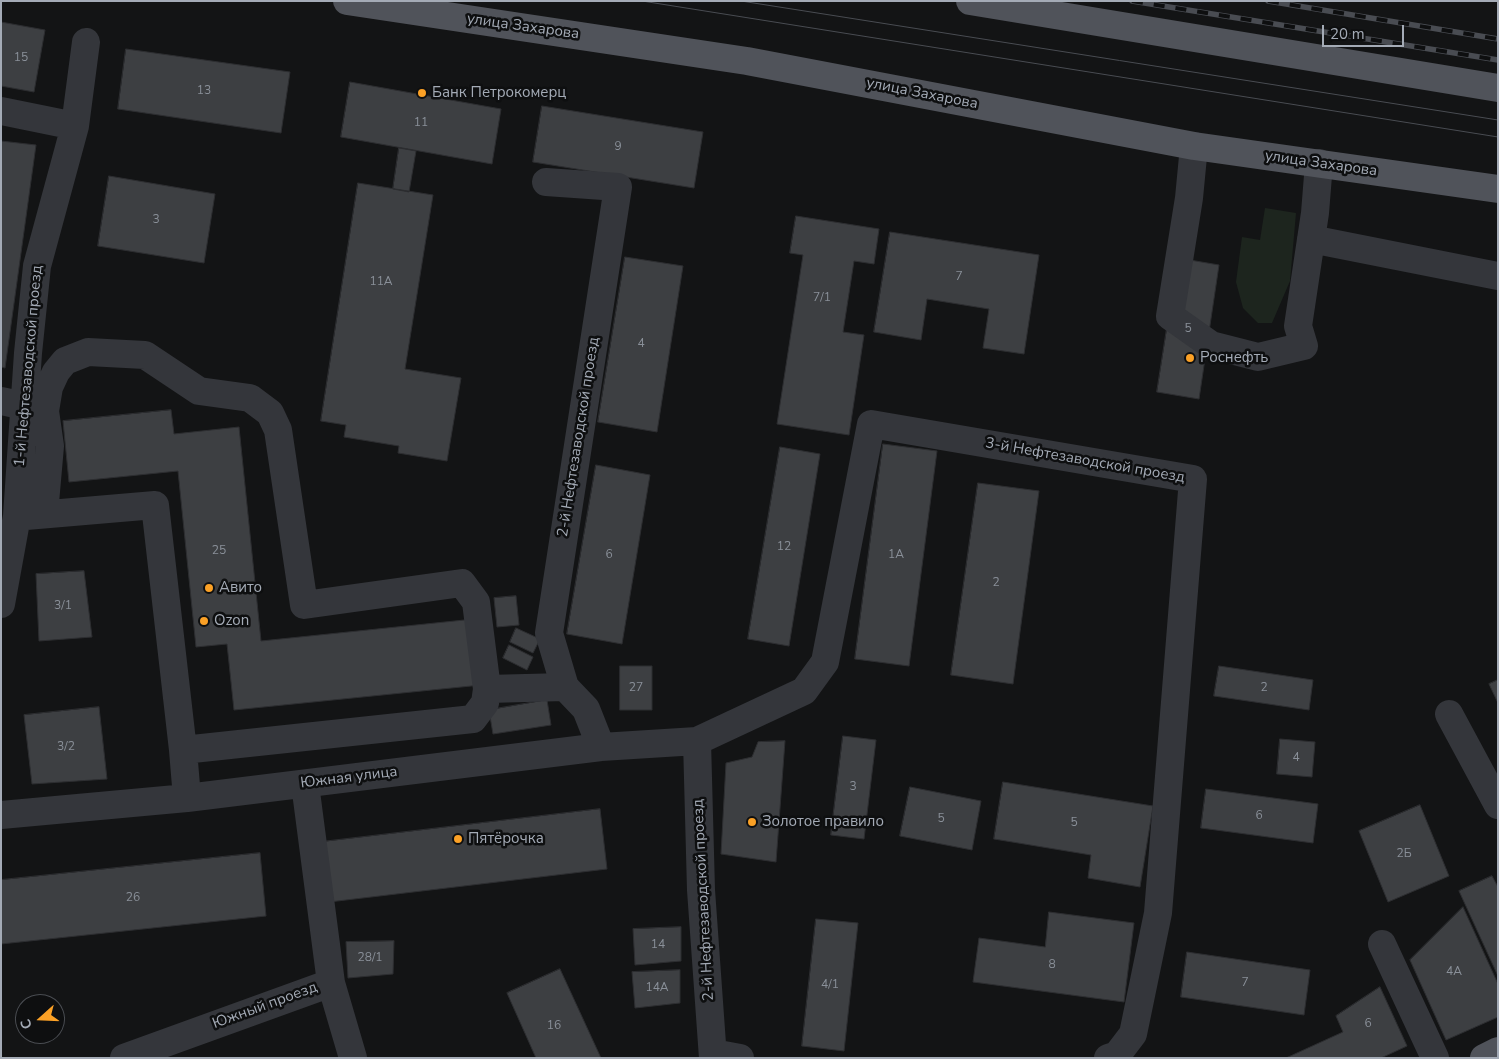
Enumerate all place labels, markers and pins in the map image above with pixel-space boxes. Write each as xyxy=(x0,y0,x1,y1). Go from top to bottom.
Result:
place label: Банк Петрокомерц xyxy=(432,84,566,102)
marker: Банк Петрокомерц xyxy=(416,87,428,99)
place label: Роснефть xyxy=(1200,349,1268,367)
marker: Роснефть xyxy=(1184,352,1196,364)
place label: Авито xyxy=(219,579,262,597)
marker: Авито xyxy=(203,582,215,594)
place label: Ozon xyxy=(214,612,249,630)
marker: Ozon xyxy=(198,615,210,627)
place label: Золотое правило xyxy=(762,813,884,831)
marker: Золотое правило xyxy=(746,816,758,828)
place label: Пятёрочка xyxy=(468,830,544,848)
marker: Пятёрочка xyxy=(452,833,464,845)

